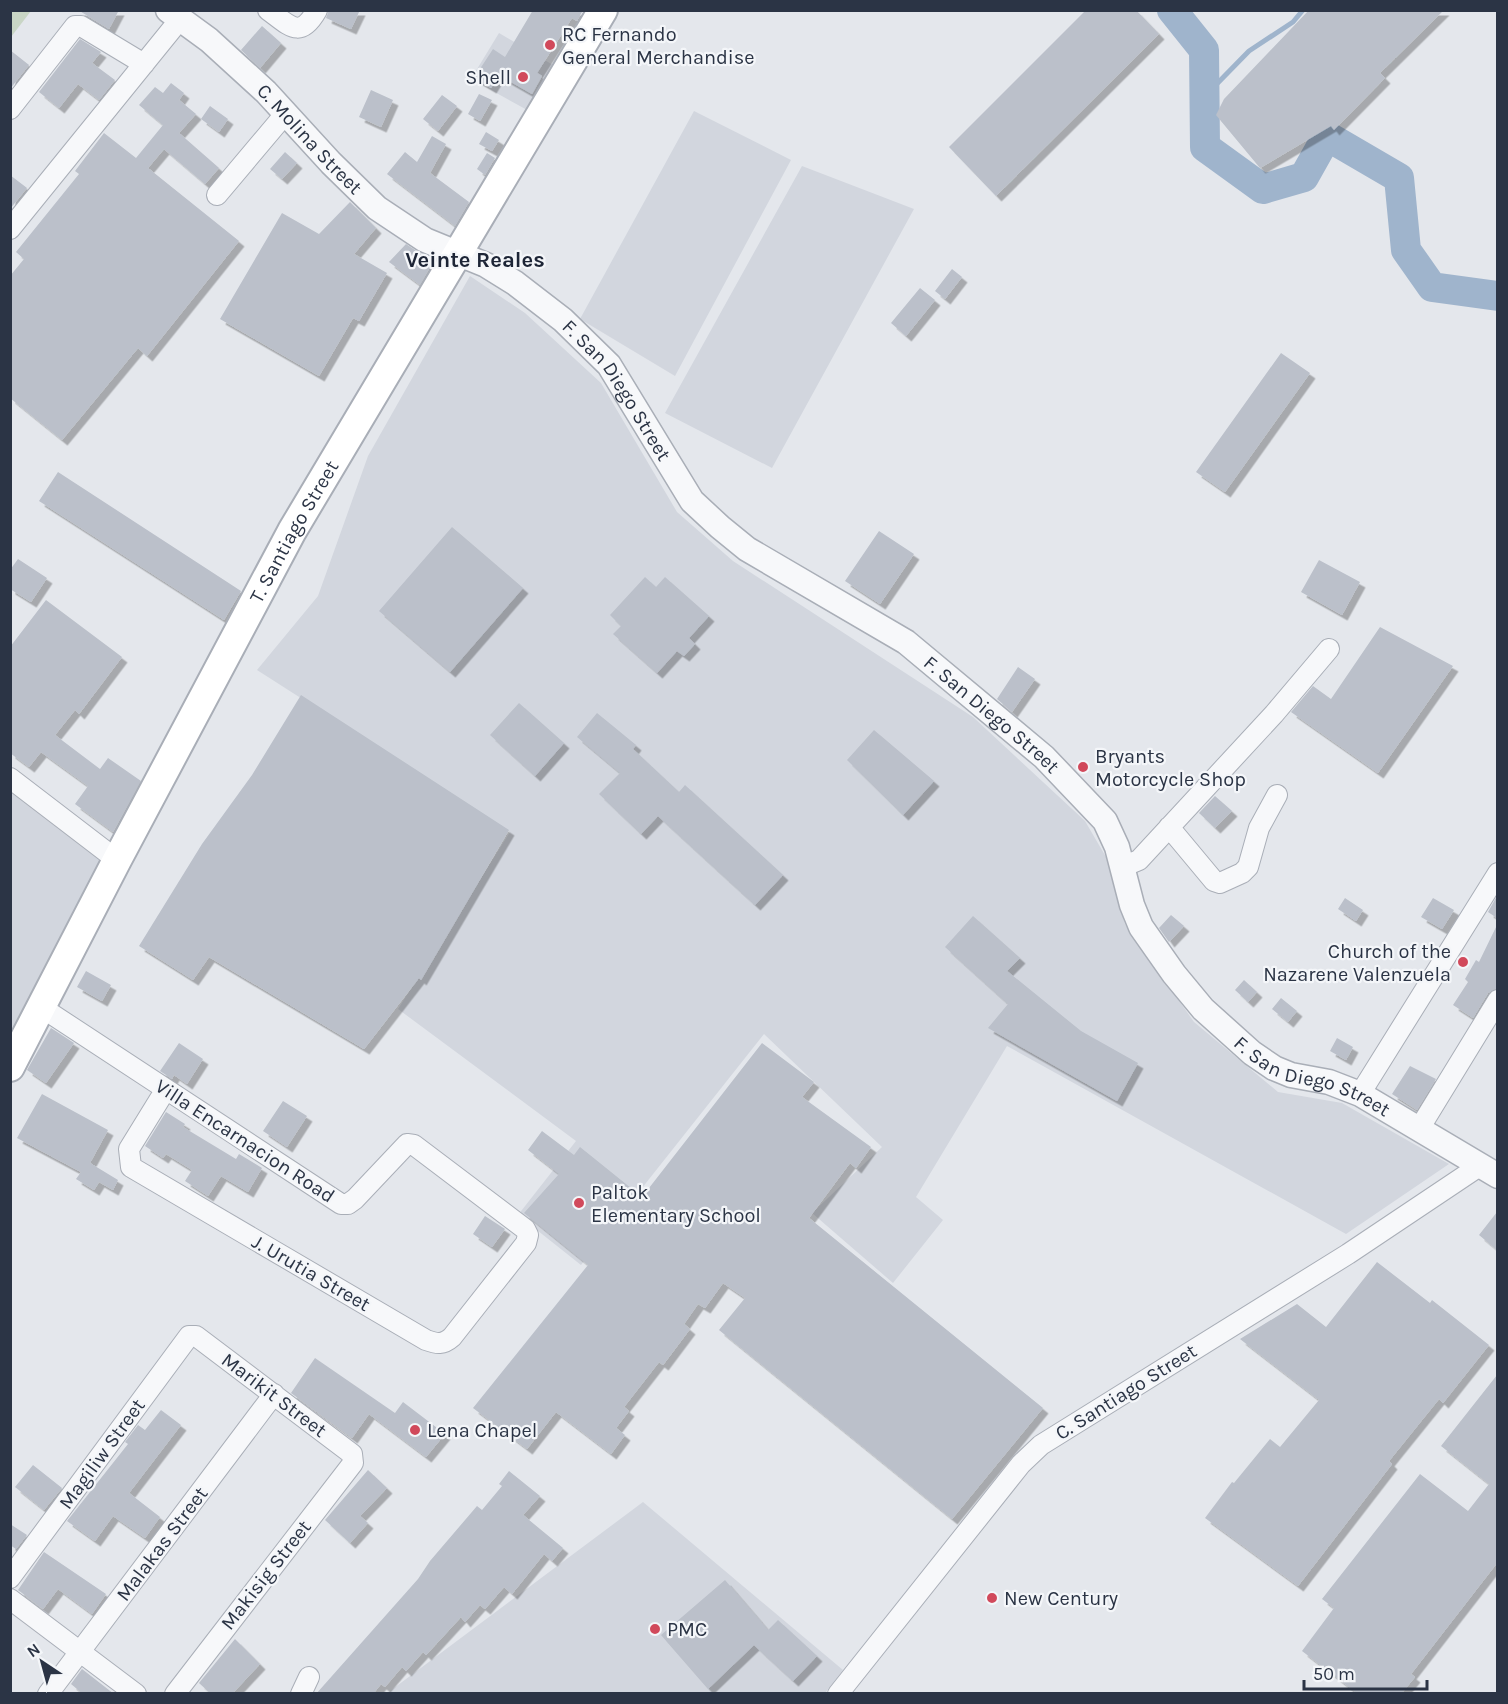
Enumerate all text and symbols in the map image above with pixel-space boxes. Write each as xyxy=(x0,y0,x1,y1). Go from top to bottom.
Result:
place label: RC Fernando General Merchandise xyxy=(562,23,755,69)
marker: RC Fernando General Merchandise xyxy=(543,38,557,52)
place label: Shell xyxy=(465,66,511,89)
marker: Shell xyxy=(516,70,530,84)
street label: C. Molina Street xyxy=(253,79,367,199)
district label: Veinte Reales xyxy=(405,247,545,273)
street label: F. San Diego Street xyxy=(558,315,676,465)
street label: T. Santiago Street xyxy=(244,456,343,607)
street label: F. San Diego Street xyxy=(919,651,1065,778)
place label: Bryants Motorcycle Shop xyxy=(1095,745,1246,791)
marker: Bryants Motorcycle Shop xyxy=(1076,760,1090,774)
place label: Church of the Nazarene Valenzuela xyxy=(1263,940,1451,986)
marker: Church of the Nazarene Valenzuela xyxy=(1456,955,1470,969)
street label: F. San Diego Street xyxy=(1229,1031,1395,1121)
street label: Villa Encarnacion Road xyxy=(151,1074,339,1208)
place label: Paltok Elementary School xyxy=(591,1181,761,1227)
marker: Paltok Elementary School xyxy=(572,1196,586,1210)
street label: J. Urutia Street xyxy=(248,1230,375,1316)
street label: C. Santiago Street xyxy=(1051,1339,1201,1445)
street label: Marikit Street xyxy=(217,1348,331,1442)
street label: Magiliw Street xyxy=(54,1394,150,1514)
place label: Lena Chapel xyxy=(427,1419,537,1442)
marker: Lena Chapel xyxy=(408,1423,422,1437)
street label: Malakas Street xyxy=(112,1482,213,1606)
street label: Makisig Street xyxy=(216,1515,316,1634)
place label: New Century xyxy=(1004,1587,1118,1610)
marker: New Century xyxy=(985,1591,999,1605)
place label: PMC xyxy=(667,1618,707,1641)
marker: PMC xyxy=(648,1622,662,1636)
north arrow xyxy=(12,1632,72,1692)
text: N xyxy=(23,1639,44,1661)
scale bar xyxy=(1304,1653,1427,1691)
text: 50 m xyxy=(1313,1663,1355,1685)

